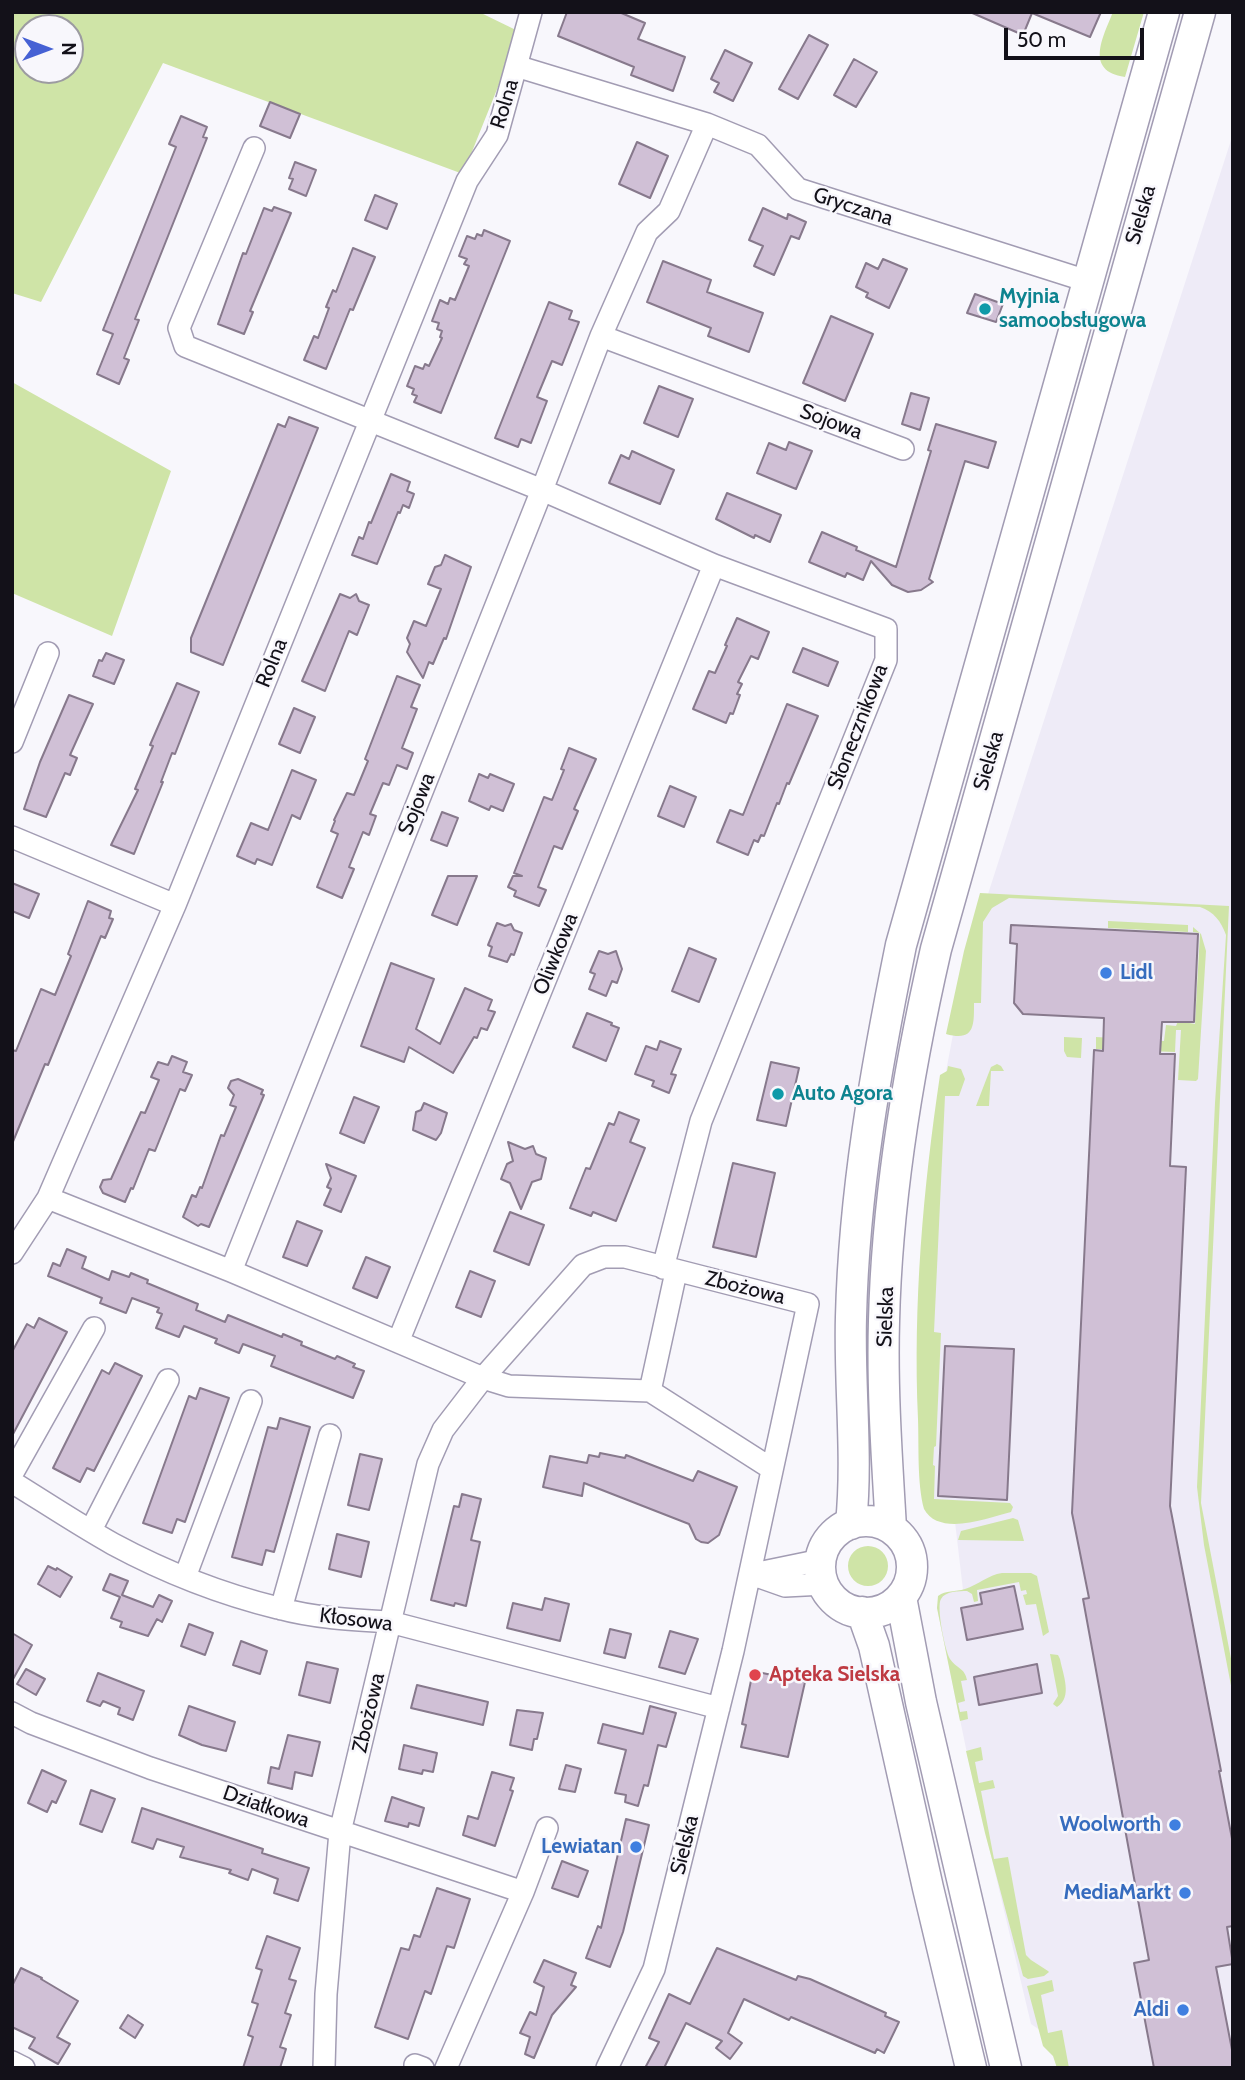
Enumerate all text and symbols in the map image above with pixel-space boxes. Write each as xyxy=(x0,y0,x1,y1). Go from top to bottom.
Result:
north arrow xyxy=(14,14,84,84)
scale bar xyxy=(1007,14,1147,58)
text: 50 m xyxy=(1017,27,1066,52)
text: N xyxy=(57,42,80,56)
street label: Rolna xyxy=(486,76,524,132)
street label: Gryczana xyxy=(810,182,896,232)
street label: Sielska xyxy=(1121,183,1161,247)
place label: Myjnia samoobsługowa xyxy=(999,284,1146,334)
marker: Myjnia samoobsługowa xyxy=(977,301,993,317)
street label: Sojowa xyxy=(796,399,866,445)
street label: Rolna xyxy=(251,635,293,691)
street label: Słonecznikowa xyxy=(822,661,894,793)
street label: Sielska xyxy=(969,729,1009,793)
street label: Sojowa xyxy=(393,769,441,839)
street label: Oliwkowa xyxy=(528,909,584,999)
place label: Lidl xyxy=(1120,960,1153,986)
marker: Lidl xyxy=(1098,965,1114,981)
place label: Auto Agora xyxy=(792,1081,893,1107)
marker: Auto Agora xyxy=(770,1086,786,1102)
street label: Zbożowa xyxy=(703,1266,787,1310)
street label: Sielska xyxy=(872,1286,900,1348)
street label: Kłosowa xyxy=(318,1603,394,1637)
place label: Apteka Sielska xyxy=(769,1662,900,1688)
marker: Apteka Sielska xyxy=(747,1667,763,1683)
street label: Zbożowa xyxy=(348,1671,390,1755)
street label: Działkowa xyxy=(219,1780,313,1834)
place label: Woolworth xyxy=(1059,1812,1161,1838)
street label: Sielska xyxy=(665,1813,705,1877)
marker: Woolworth xyxy=(1167,1817,1183,1833)
place label: Lewiatan xyxy=(541,1834,622,1860)
marker: Lewiatan xyxy=(628,1839,644,1855)
place label: MediaMarkt xyxy=(1064,1880,1171,1906)
marker: MediaMarkt xyxy=(1177,1885,1193,1901)
place label: Aldi xyxy=(1134,1997,1169,2023)
marker: Aldi xyxy=(1175,2002,1191,2018)

